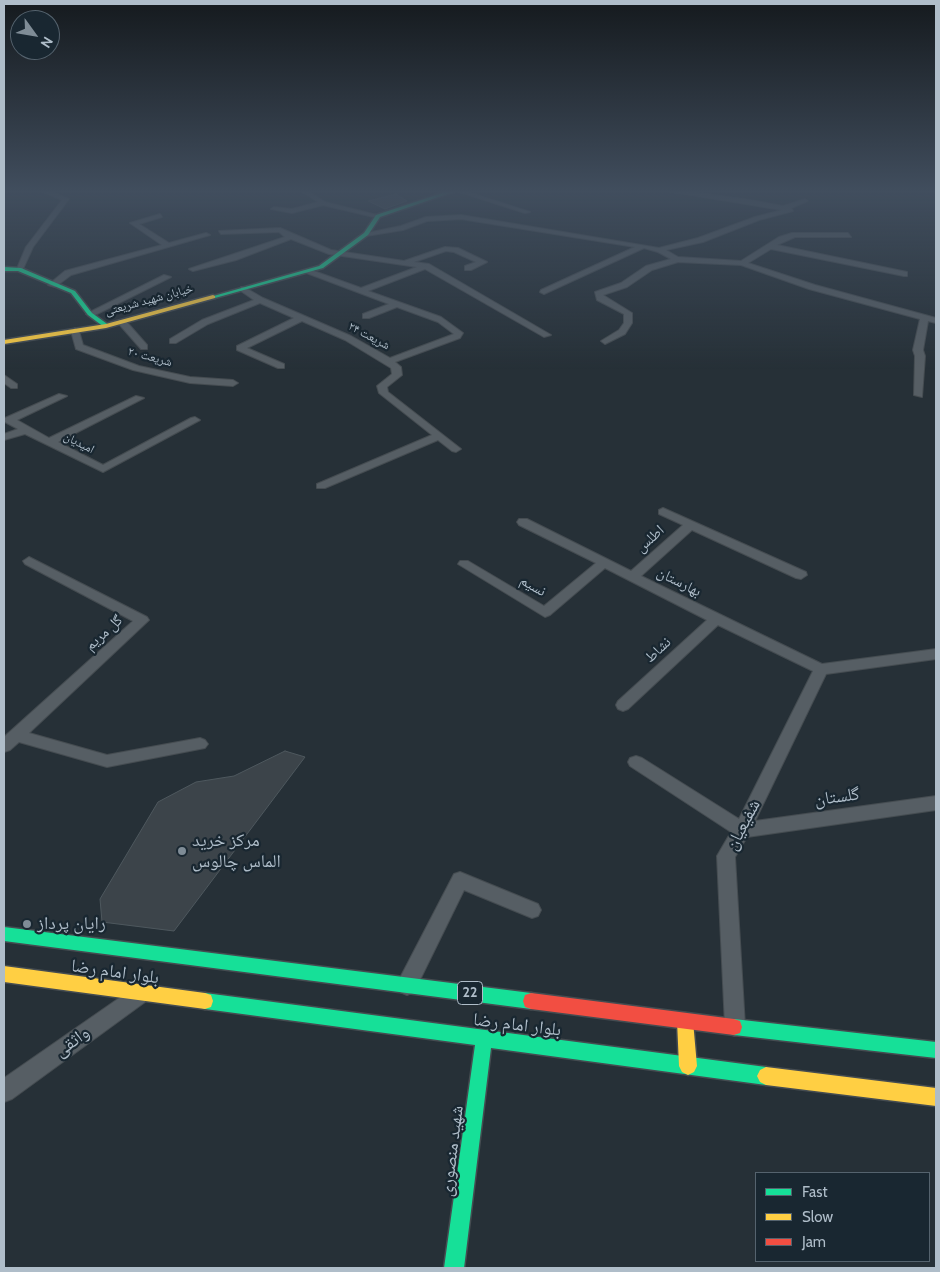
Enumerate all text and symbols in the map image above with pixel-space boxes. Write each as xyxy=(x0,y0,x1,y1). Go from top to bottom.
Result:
north arrow xyxy=(10,10,60,60)
text: N xyxy=(37,33,57,51)
street label: خیابان شهید شریعتی xyxy=(103,281,195,319)
street label: شریعت ۲۴ xyxy=(346,319,392,353)
street label: شریعت ۲۰ xyxy=(126,344,174,370)
street label: امیدیان xyxy=(61,429,97,457)
street label: اطلس xyxy=(632,521,668,557)
street label: بهارستان xyxy=(654,563,704,601)
street label: نسیم xyxy=(517,571,549,601)
street label: گل مریم xyxy=(81,611,127,655)
street label: نشاط xyxy=(641,633,675,667)
street label: گلستان xyxy=(813,783,861,811)
street label: شفیعیان xyxy=(721,796,765,854)
place label: مرکز خرید الماس چالوس xyxy=(192,830,281,872)
marker: مرکز خرید الماس چالوس xyxy=(176,845,188,857)
place label: رایان پرداز xyxy=(37,913,106,935)
marker: رایان پرداز xyxy=(21,918,33,930)
street label: بلوار امام رضا xyxy=(70,955,160,989)
road number: 22 xyxy=(458,981,482,1004)
street label: بلوار امام رضا xyxy=(472,1009,562,1041)
street label: واثقی xyxy=(50,1022,94,1062)
street label: شهید منصوری xyxy=(436,1104,468,1198)
legend xyxy=(755,1172,930,1262)
text: Fast xyxy=(802,1183,827,1201)
text: Slow xyxy=(802,1208,833,1226)
text: Jam xyxy=(802,1233,826,1251)

